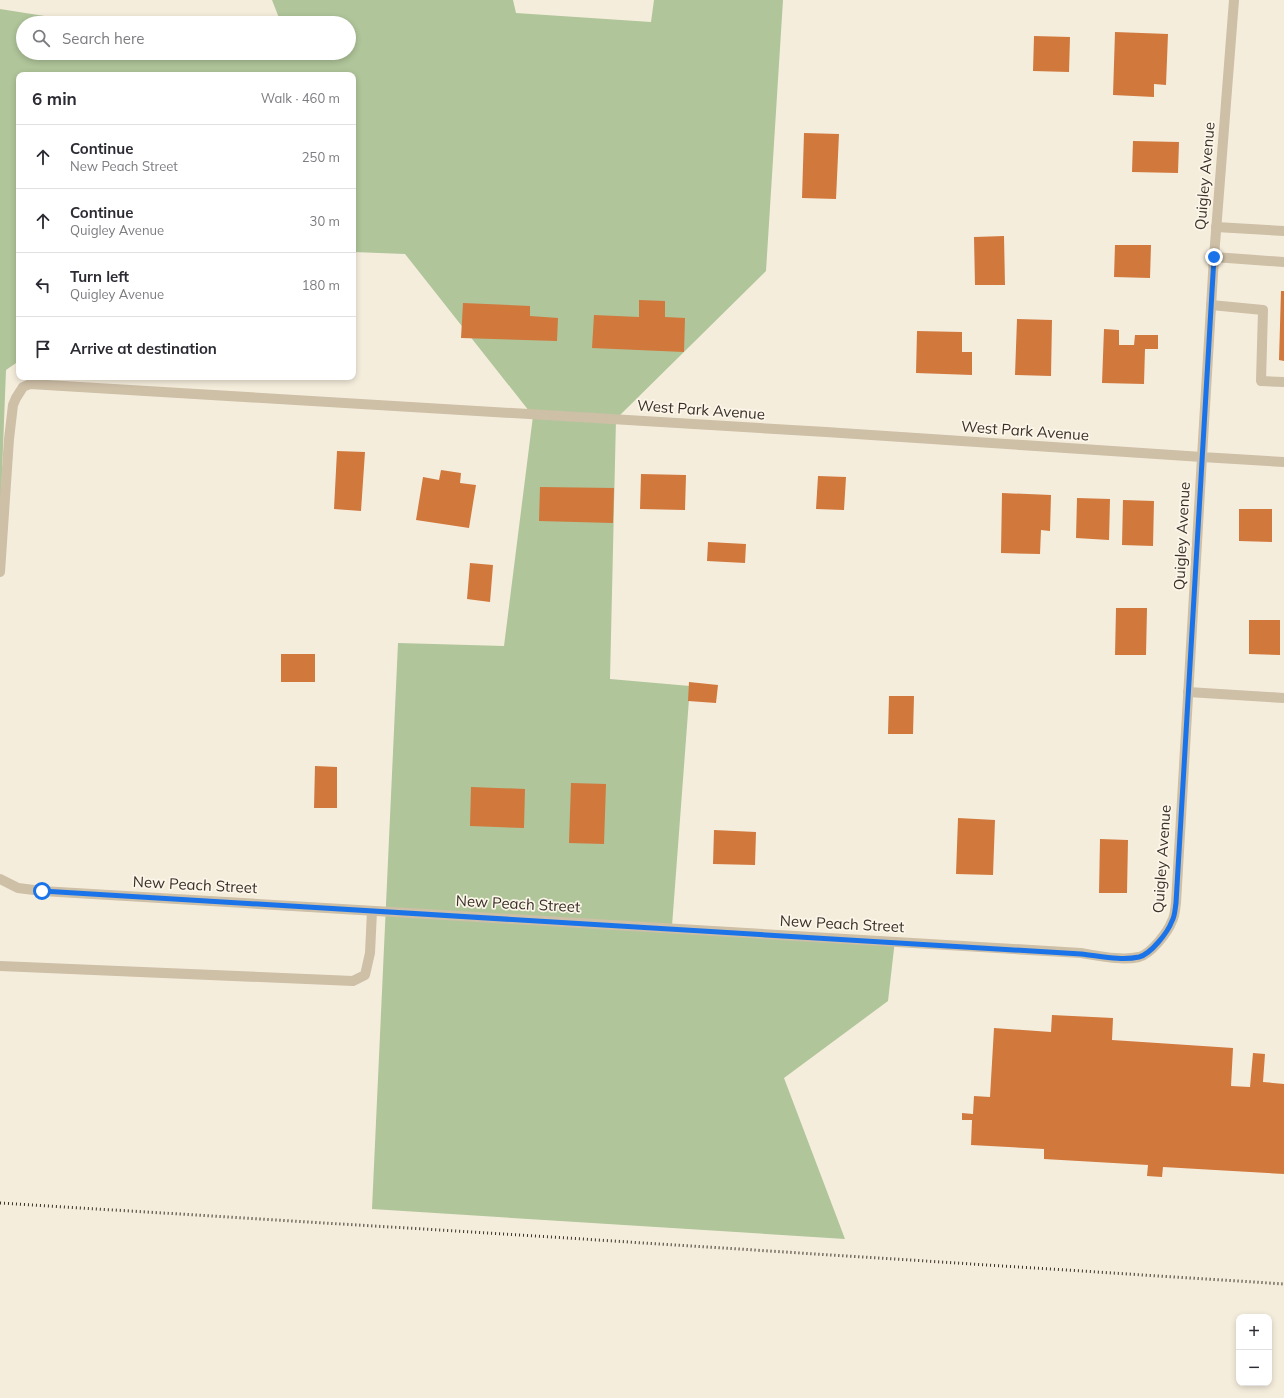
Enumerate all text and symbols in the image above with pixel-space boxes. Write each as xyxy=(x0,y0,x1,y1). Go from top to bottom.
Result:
search box xyxy=(16,16,356,60)
icon: search xyxy=(30,27,52,49)
text: Search here xyxy=(62,29,144,48)
text: 6 min xyxy=(32,88,77,109)
text: Walk · 460 m xyxy=(261,90,340,106)
street label: Quigley Avenue xyxy=(1190,121,1219,231)
text: Continue xyxy=(70,139,133,158)
icon: ahead xyxy=(32,146,54,168)
text: 250 m xyxy=(302,149,340,165)
text: New Peach Street xyxy=(70,158,178,174)
text: Continue xyxy=(70,203,133,222)
icon: ahead xyxy=(32,210,54,232)
text: 30 m xyxy=(310,213,340,229)
text: Quigley Avenue xyxy=(70,222,164,238)
route end xyxy=(1205,248,1223,266)
text: Turn left xyxy=(70,267,129,286)
icon: left xyxy=(32,274,54,296)
text: 180 m xyxy=(302,277,340,293)
text: Quigley Avenue xyxy=(70,286,164,302)
icon: arrive xyxy=(32,338,54,360)
text: Arrive at destination xyxy=(70,339,217,358)
street label: West Park Avenue xyxy=(636,396,766,423)
street label: West Park Avenue xyxy=(960,417,1090,444)
street label: Quigley Avenue xyxy=(1169,481,1194,591)
street label: Quigley Avenue xyxy=(1148,804,1175,914)
street label: New Peach Street xyxy=(132,872,258,897)
route start xyxy=(33,882,51,900)
street label: New Peach Street xyxy=(455,891,581,916)
street label: New Peach Street xyxy=(779,911,905,936)
map controls xyxy=(1236,1314,1272,1386)
button: + xyxy=(1236,1314,1272,1350)
button: − xyxy=(1236,1350,1272,1386)

